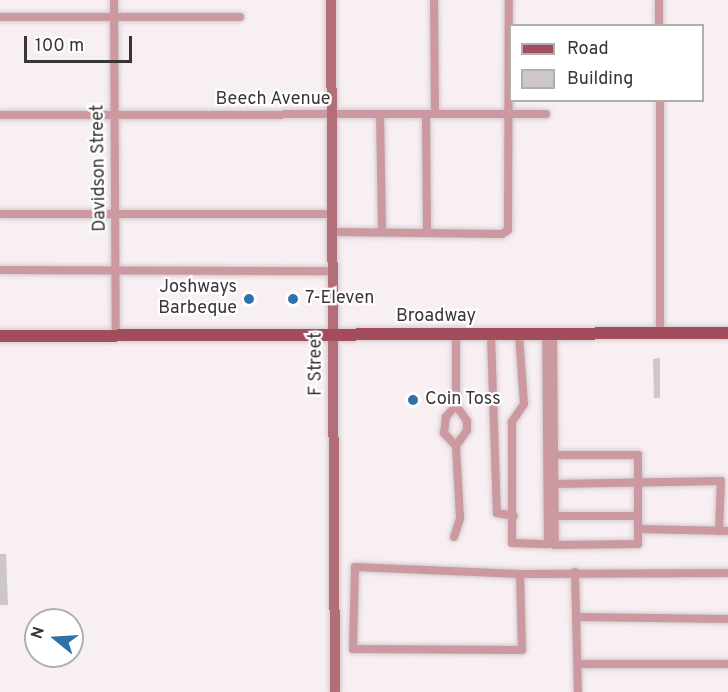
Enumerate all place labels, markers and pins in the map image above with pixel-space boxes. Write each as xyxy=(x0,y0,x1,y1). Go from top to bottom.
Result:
place label: Joshways Barbeque xyxy=(158,278,237,320)
place label: 7-Eleven xyxy=(305,288,374,310)
marker: Joshways Barbeque xyxy=(242,292,256,306)
marker: 7-Eleven xyxy=(286,292,300,306)
place label: Coin Toss xyxy=(425,389,501,411)
marker: Coin Toss xyxy=(406,393,420,407)

